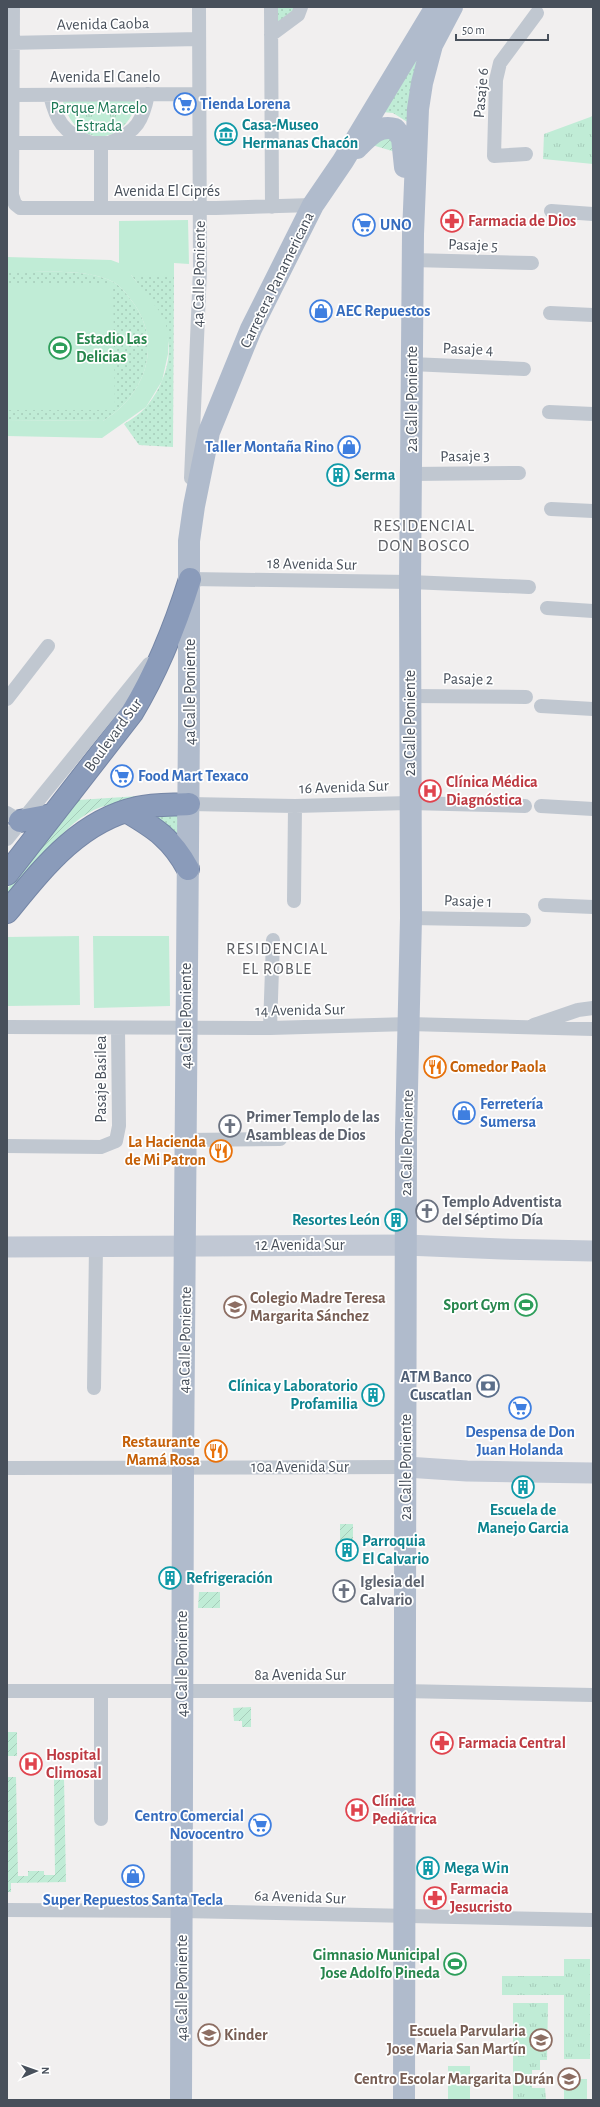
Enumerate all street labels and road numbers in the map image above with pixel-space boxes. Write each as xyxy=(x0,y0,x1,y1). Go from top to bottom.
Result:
street label: Avenida Caoba xyxy=(57,15,149,33)
street label: Pasaje 6 xyxy=(471,67,492,119)
street label: Avenida El Canelo xyxy=(50,69,160,85)
street label: Avenida El Ciprés xyxy=(114,183,220,199)
street label: Carretera Panamericana xyxy=(237,209,317,351)
street label: 4a Calle Poniente xyxy=(190,221,208,327)
street label: Pasaje 5 xyxy=(448,236,498,255)
street label: Pasaje 4 xyxy=(442,340,494,359)
street label: 2a Calle Poniente xyxy=(404,346,420,452)
street label: Pasaje 3 xyxy=(440,448,490,465)
street label: 18 Avenida Sur xyxy=(267,555,358,573)
street label: 4a Calle Poniente xyxy=(182,639,198,745)
street label: 2a Calle Poniente xyxy=(402,670,418,776)
street label: Pasaje 2 xyxy=(443,671,493,688)
street label: Boulevard Sur xyxy=(81,695,145,775)
street label: 16 Avenida Sur xyxy=(299,777,390,797)
street label: Pasaje 1 xyxy=(444,892,492,911)
street label: 4a Calle Poniente xyxy=(178,963,194,1069)
street label: 14 Avenida Sur xyxy=(255,1001,346,1019)
street label: Pasaje Basilea xyxy=(93,1035,110,1123)
street label: 2a Calle Poniente xyxy=(398,1090,416,1196)
street label: 12 Avenida Sur xyxy=(255,1237,346,1253)
street label: 4a Calle Poniente xyxy=(176,1287,194,1393)
street label: 2a Calle Poniente xyxy=(398,1414,414,1520)
street label: 10a Avenida Sur xyxy=(251,1459,350,1475)
street label: 4a Calle Poniente xyxy=(174,1611,190,1717)
street label: 8a Avenida Sur xyxy=(254,1667,347,1683)
street label: 6a Avenida Sur xyxy=(254,1887,347,1907)
street label: 4a Calle Poniente xyxy=(174,1935,190,2041)

